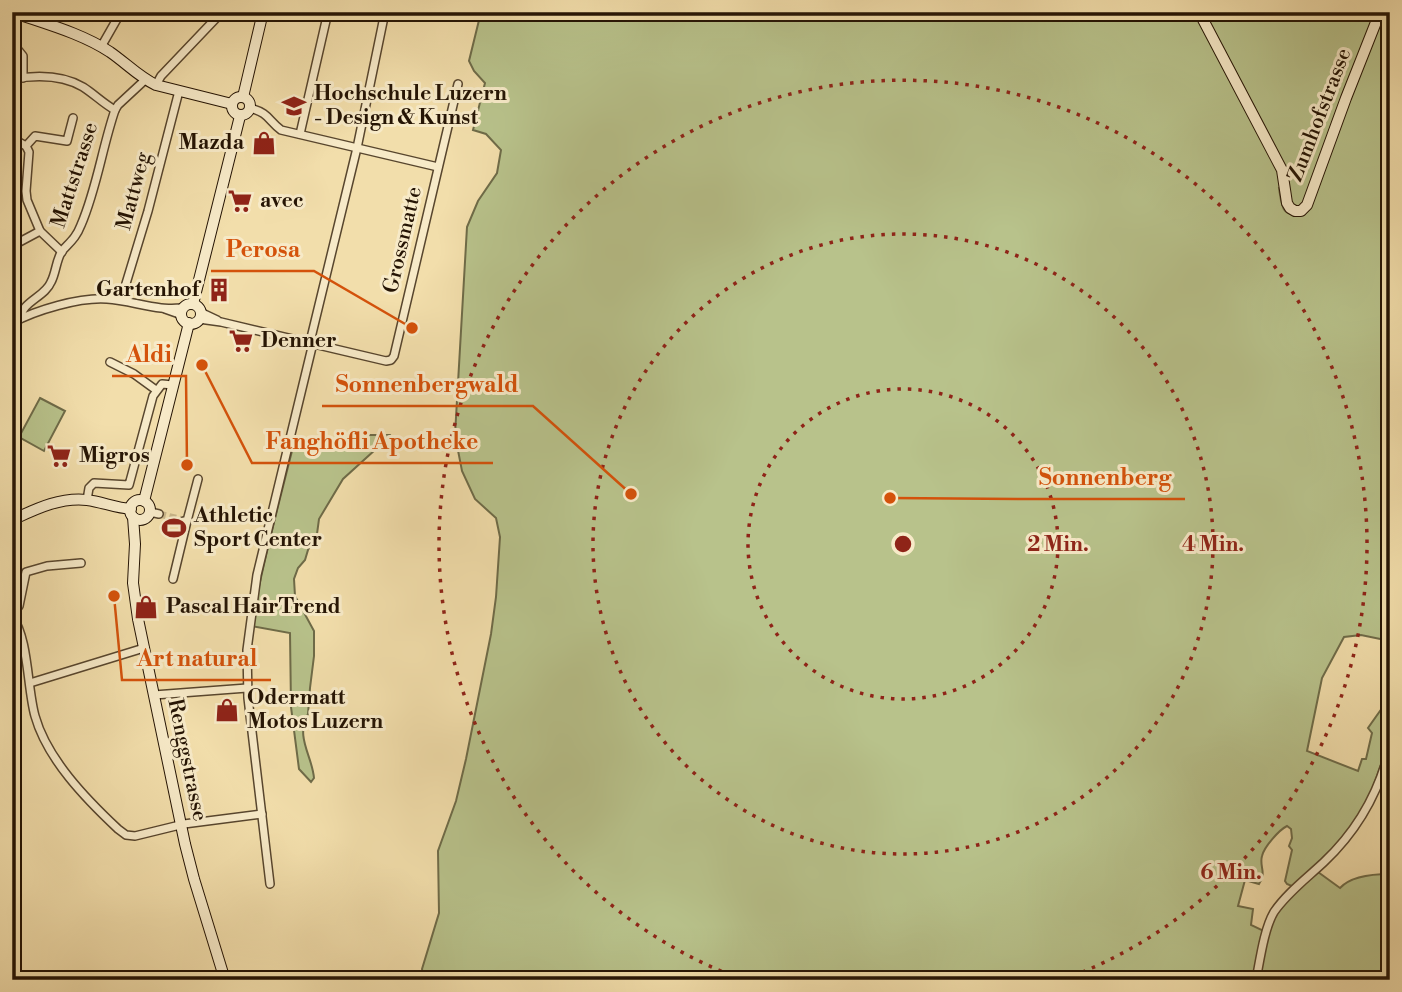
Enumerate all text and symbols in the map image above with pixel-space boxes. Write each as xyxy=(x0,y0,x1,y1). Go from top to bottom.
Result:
street label: Zumhofstrasse xyxy=(1283,44,1357,186)
place label: Hochschule Luzern - Design & Kunst xyxy=(314,81,507,131)
school or university icon: Hochschule Luzern - Design & Kunst xyxy=(280,92,308,120)
street label: Mattstrasse xyxy=(46,119,104,231)
shop icon: Mazda xyxy=(250,129,278,157)
place label: Mazda xyxy=(179,130,245,156)
street label: Mattweg xyxy=(111,149,157,233)
street label: Grossmatte xyxy=(378,184,428,296)
supermarket icon: avec xyxy=(226,187,254,215)
place label: avec xyxy=(260,188,304,214)
callout: Perosa xyxy=(211,227,314,271)
text: Perosa xyxy=(226,236,301,264)
building icon: Gartenhof xyxy=(205,276,233,304)
place label: Gartenhof xyxy=(96,277,202,303)
supermarket icon: Denner xyxy=(227,327,255,355)
place label: Denner xyxy=(261,328,337,354)
callout: Aldi xyxy=(112,332,186,376)
text: Aldi xyxy=(125,341,172,369)
callout: Sonnenbergwald xyxy=(322,362,533,406)
text: Sonnenbergwald xyxy=(335,371,519,399)
callout: Fanghöfli Apotheke xyxy=(252,419,493,463)
text: Fanghöfli Apotheke xyxy=(266,428,478,456)
supermarket icon: Migros xyxy=(45,442,73,470)
place label: Migros xyxy=(79,443,150,469)
callout: Sonnenberg xyxy=(1025,455,1185,499)
text: Sonnenberg xyxy=(1039,464,1172,492)
place label: Athletic Sport Center xyxy=(193,503,322,553)
sports icon: Athletic Sport Center xyxy=(160,514,188,542)
centre of rings xyxy=(891,532,915,556)
text: 2 Min. xyxy=(1027,532,1089,558)
text: 4 Min. xyxy=(1182,532,1244,558)
shop icon: Pascal HairTrend xyxy=(132,593,160,621)
place label: Pascal HairTrend xyxy=(166,594,341,620)
callout: Art natural xyxy=(122,636,271,680)
text: Art natural xyxy=(136,645,258,673)
place label: Odermatt Motos Luzern xyxy=(247,685,383,735)
street label: Renggstrasse xyxy=(161,696,213,824)
shop icon: Odermatt Motos Luzern xyxy=(213,696,241,724)
text: 6 Min. xyxy=(1200,860,1262,886)

